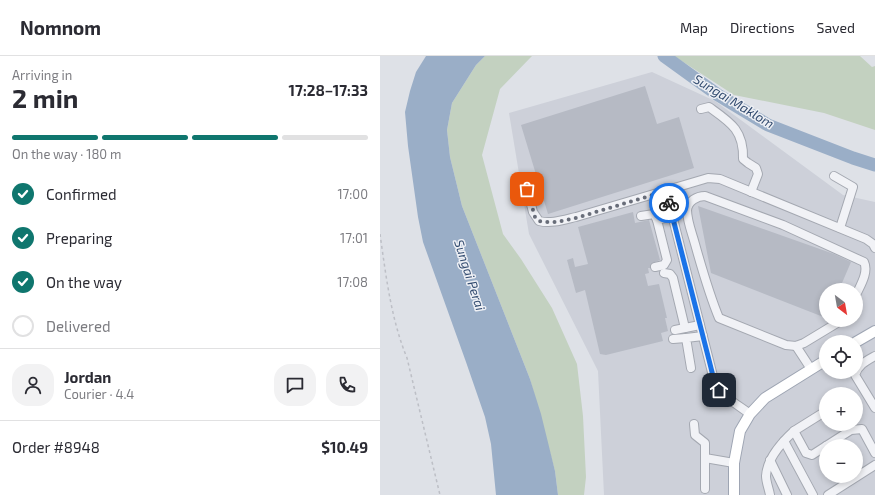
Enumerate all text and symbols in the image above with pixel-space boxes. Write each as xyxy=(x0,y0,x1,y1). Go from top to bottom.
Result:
text: Nomnom xyxy=(20,16,101,39)
text: Map xyxy=(680,19,708,36)
text: Directions xyxy=(730,19,795,36)
text: Saved xyxy=(817,19,855,36)
text: Arriving in xyxy=(12,67,72,83)
water label: Sungai Maklom xyxy=(691,71,777,131)
text: 17:28–17:33 xyxy=(288,81,368,99)
text: 2 min xyxy=(12,82,78,113)
text: On the way · 180 m xyxy=(12,146,122,162)
pin xyxy=(510,172,544,206)
icon: bag xyxy=(516,178,538,200)
icon: check xyxy=(12,183,34,205)
courier xyxy=(649,183,689,223)
text: Confirmed xyxy=(46,185,117,203)
text: 17:00 xyxy=(337,186,368,202)
icon: bike xyxy=(658,192,680,214)
icon: check xyxy=(12,227,34,249)
text: Preparing xyxy=(46,229,112,247)
text: 17:01 xyxy=(340,230,368,246)
water label: Sungai Perai xyxy=(451,238,489,312)
icon: check xyxy=(12,271,34,293)
text: On the way xyxy=(46,273,122,291)
text: 17:08 xyxy=(337,274,368,290)
north arrow xyxy=(819,283,863,327)
map controls xyxy=(819,283,863,483)
text: Delivered xyxy=(46,317,111,335)
button: locate xyxy=(819,335,863,379)
button: person xyxy=(12,364,54,406)
button: chat xyxy=(274,364,316,406)
button: phone xyxy=(326,364,368,406)
text: Jordan xyxy=(64,368,111,386)
pin xyxy=(702,373,736,407)
icon: home xyxy=(708,379,730,401)
text: Courier · 4.4 xyxy=(64,386,134,402)
button: + xyxy=(819,387,863,431)
text: Order #8948 xyxy=(12,438,100,456)
text: $10.49 xyxy=(321,438,368,456)
button: − xyxy=(819,439,863,483)

